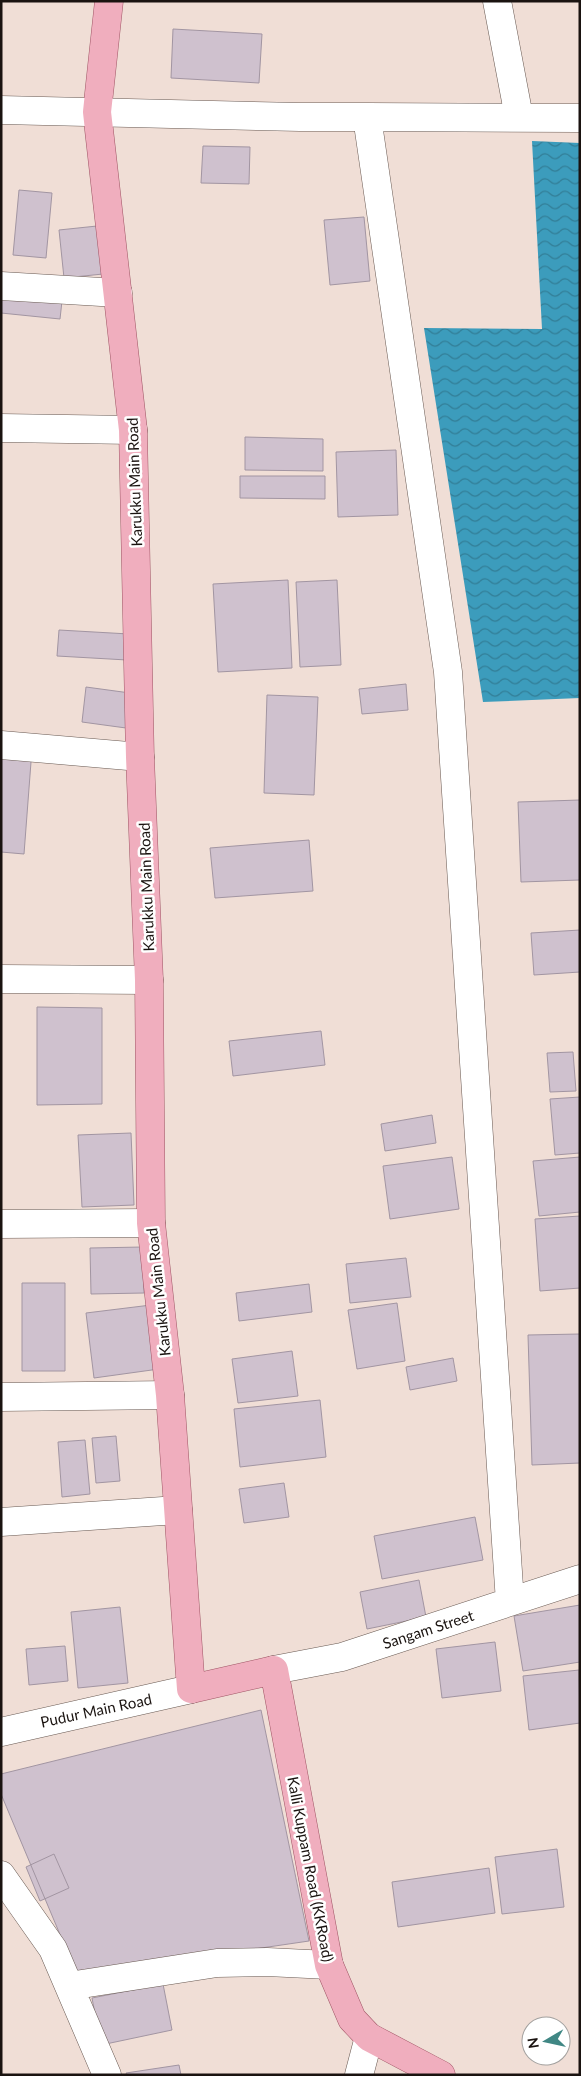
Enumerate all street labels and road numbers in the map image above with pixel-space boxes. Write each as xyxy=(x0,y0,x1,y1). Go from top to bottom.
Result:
street label: Karukku Main Road xyxy=(123,417,145,547)
street label: Karukku Main Road xyxy=(135,822,157,952)
street label: Karukku Main Road xyxy=(142,1227,174,1357)
street label: Sangam Street xyxy=(380,1606,476,1652)
street label: Pudur Main Road xyxy=(39,1689,153,1731)
street label: Kalli Kuppam Road (KKRoad) xyxy=(284,1775,338,1963)

